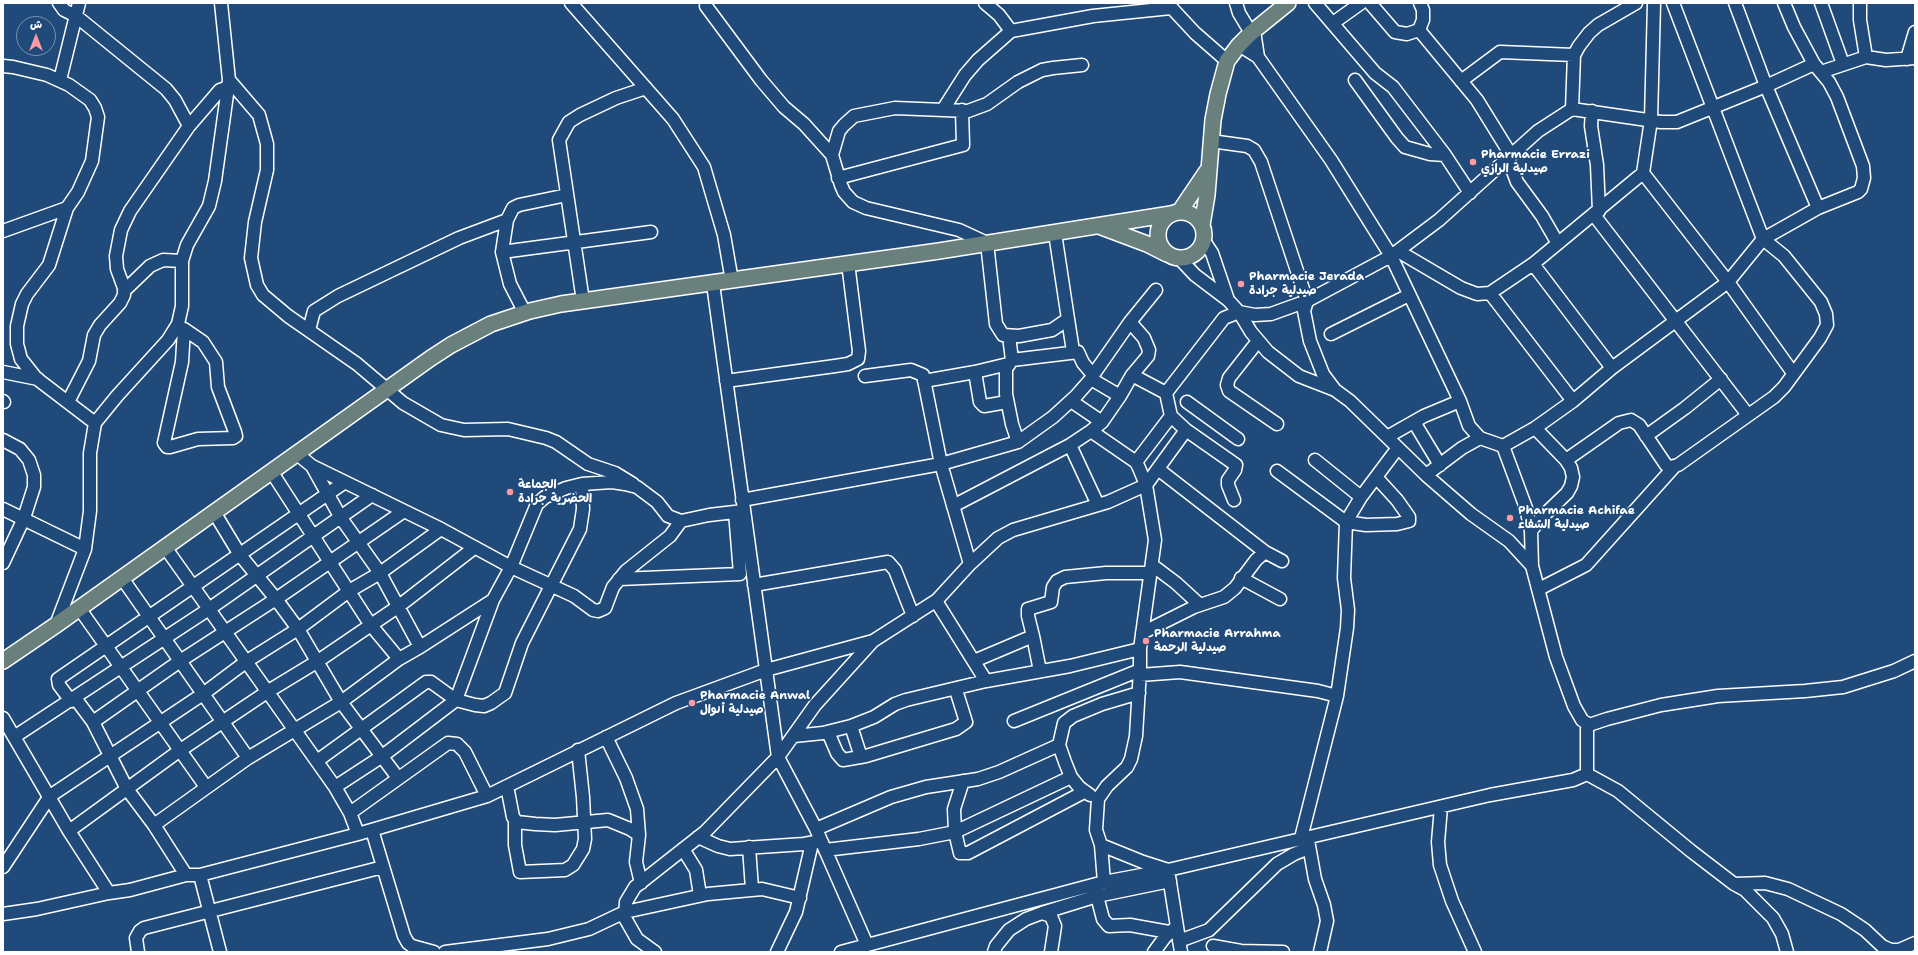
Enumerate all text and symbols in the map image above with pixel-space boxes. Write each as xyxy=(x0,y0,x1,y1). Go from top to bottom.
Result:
north arrow xyxy=(16,16,56,56)
text: ش xyxy=(30,17,42,32)
place label: Pharmacie Errazi صيدلية الرازي xyxy=(1481,148,1590,176)
marker: Pharmacie Errazi صيدلية الرازي xyxy=(1468,157,1478,167)
place label: Pharmacie Jerada صيدلية جرادة xyxy=(1249,270,1364,298)
marker: Pharmacie Jerada صيدلية جرادة xyxy=(1236,279,1246,289)
place label: الجماعة الحضرية جرادة xyxy=(518,478,592,506)
marker: الجماعة الحضرية جرادة xyxy=(505,487,515,497)
place label: Pharmacie Achifae صيدلية الشفاء xyxy=(1518,504,1635,532)
marker: Pharmacie Achifae صيدلية الشفاء xyxy=(1505,513,1515,523)
place label: Pharmacie Arrahma صيدلية الرحمة xyxy=(1154,627,1281,655)
marker: Pharmacie Arrahma صيدلية الرحمة xyxy=(1141,636,1151,646)
place label: Pharmacie Anwal صيدلية أنوال xyxy=(700,689,810,717)
marker: Pharmacie Anwal صيدلية أنوال xyxy=(687,698,697,708)

